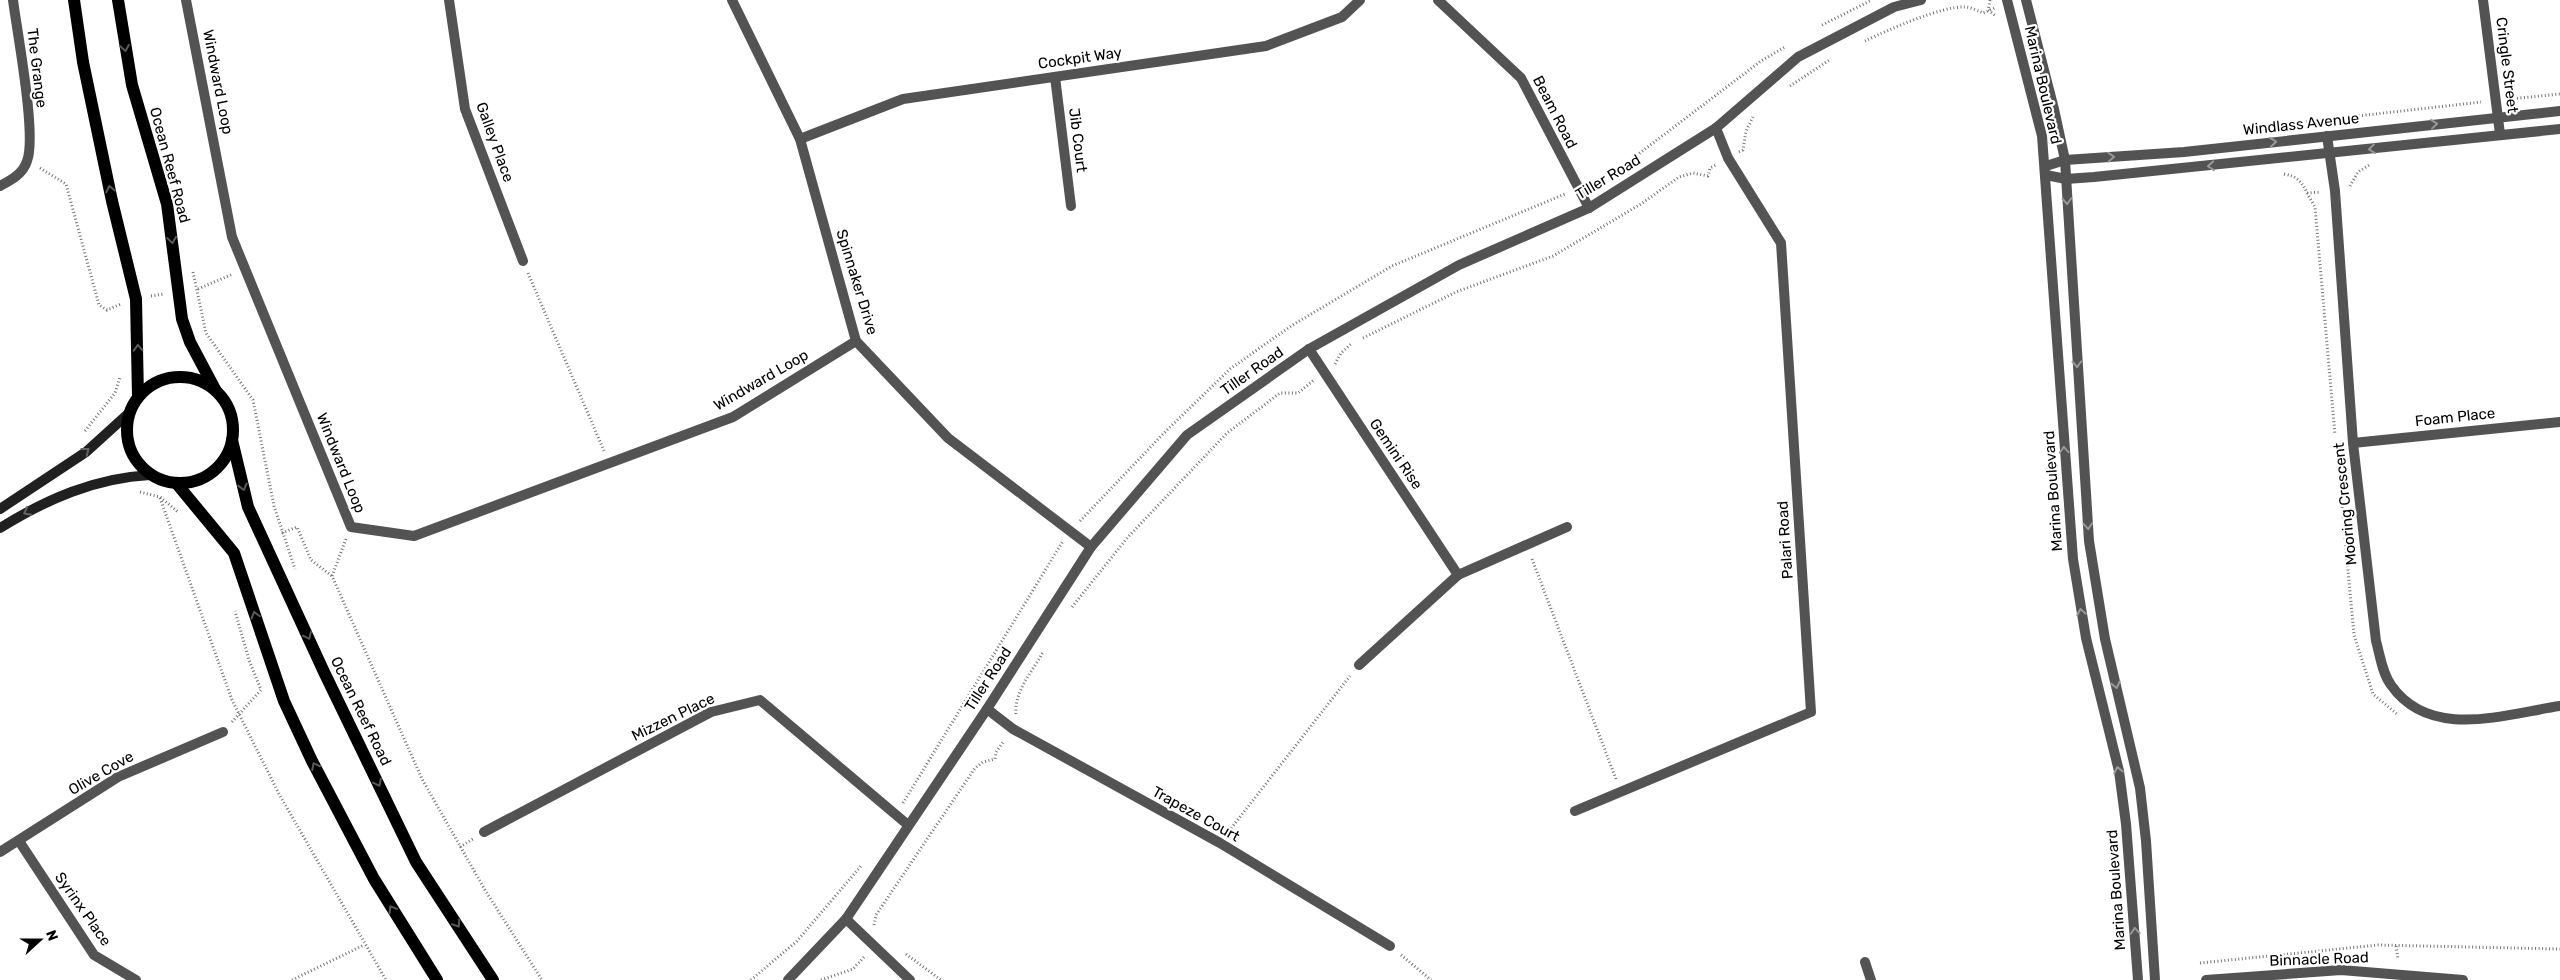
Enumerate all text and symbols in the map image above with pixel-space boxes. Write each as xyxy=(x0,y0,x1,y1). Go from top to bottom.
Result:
street label: Cringle Street xyxy=(2492,16,2522,114)
street label: Marina Boulevard xyxy=(2021,24,2065,146)
street label: The Grange xyxy=(23,27,51,109)
street label: Windward Loop xyxy=(199,28,237,136)
street label: Cockpit Way xyxy=(1037,43,1123,73)
one-way arrow xyxy=(120,44,130,52)
street label: Beam Road xyxy=(1529,73,1581,151)
street label: Galley Place xyxy=(472,100,518,184)
street label: Ocean Reef Road xyxy=(146,105,194,225)
street label: Jib Court xyxy=(1065,107,1091,173)
street label: Windlass Avenue xyxy=(2242,109,2360,139)
one-way arrow xyxy=(2431,119,2439,130)
one-way arrow xyxy=(2269,137,2277,148)
one-way arrow xyxy=(2368,143,2376,154)
street label: Tiller Road xyxy=(1572,151,1644,203)
one-way arrow xyxy=(2107,151,2115,162)
one-way arrow xyxy=(2206,161,2214,172)
one-way arrow xyxy=(105,184,115,193)
one-way arrow xyxy=(2061,198,2072,206)
street label: Spinnaker Drive xyxy=(832,227,882,337)
one-way arrow xyxy=(166,236,177,244)
street label: Tiller Road xyxy=(1217,343,1287,399)
one-way arrow xyxy=(133,344,144,352)
street label: Windward Loop xyxy=(710,346,812,414)
one-way arrow xyxy=(2072,360,2083,368)
street label: Foam Place xyxy=(2414,404,2496,430)
street label: Windward Loop xyxy=(313,410,369,516)
street label: Gemini Rise xyxy=(1366,415,1426,493)
street label: Marina Boulevard xyxy=(2040,430,2066,552)
street label: Mooring Crescent xyxy=(2330,442,2360,566)
one-way arrow xyxy=(2059,446,2070,454)
one-way arrow xyxy=(80,448,90,457)
one-way arrow xyxy=(238,483,248,491)
street label: Palari Road xyxy=(1773,500,1797,580)
one-way arrow xyxy=(24,506,33,516)
one-way arrow xyxy=(2082,522,2093,530)
one-way arrow xyxy=(2077,607,2087,616)
one-way arrow xyxy=(251,612,261,620)
one-way arrow xyxy=(301,631,312,640)
street label: Tiller Road xyxy=(961,644,1015,714)
street label: Ocean Reef Road xyxy=(327,654,395,768)
one-way arrow xyxy=(2110,681,2121,690)
street label: Mizzen Place xyxy=(629,689,717,745)
street label: Olive Cove xyxy=(65,747,137,799)
one-way arrow xyxy=(311,762,321,771)
one-way arrow xyxy=(2113,765,2124,774)
one-way arrow xyxy=(371,778,382,787)
street label: Trapeze Court xyxy=(1149,783,1243,846)
street label: Marina Boulevard xyxy=(2103,829,2129,951)
street label: Syrinx Place xyxy=(51,869,115,949)
one-way arrow xyxy=(389,905,399,914)
north arrow xyxy=(15,915,65,965)
one-way arrow xyxy=(450,919,460,928)
one-way arrow xyxy=(2130,927,2141,935)
text: N xyxy=(42,928,61,943)
street label: Binnacle Road xyxy=(2269,948,2369,970)

